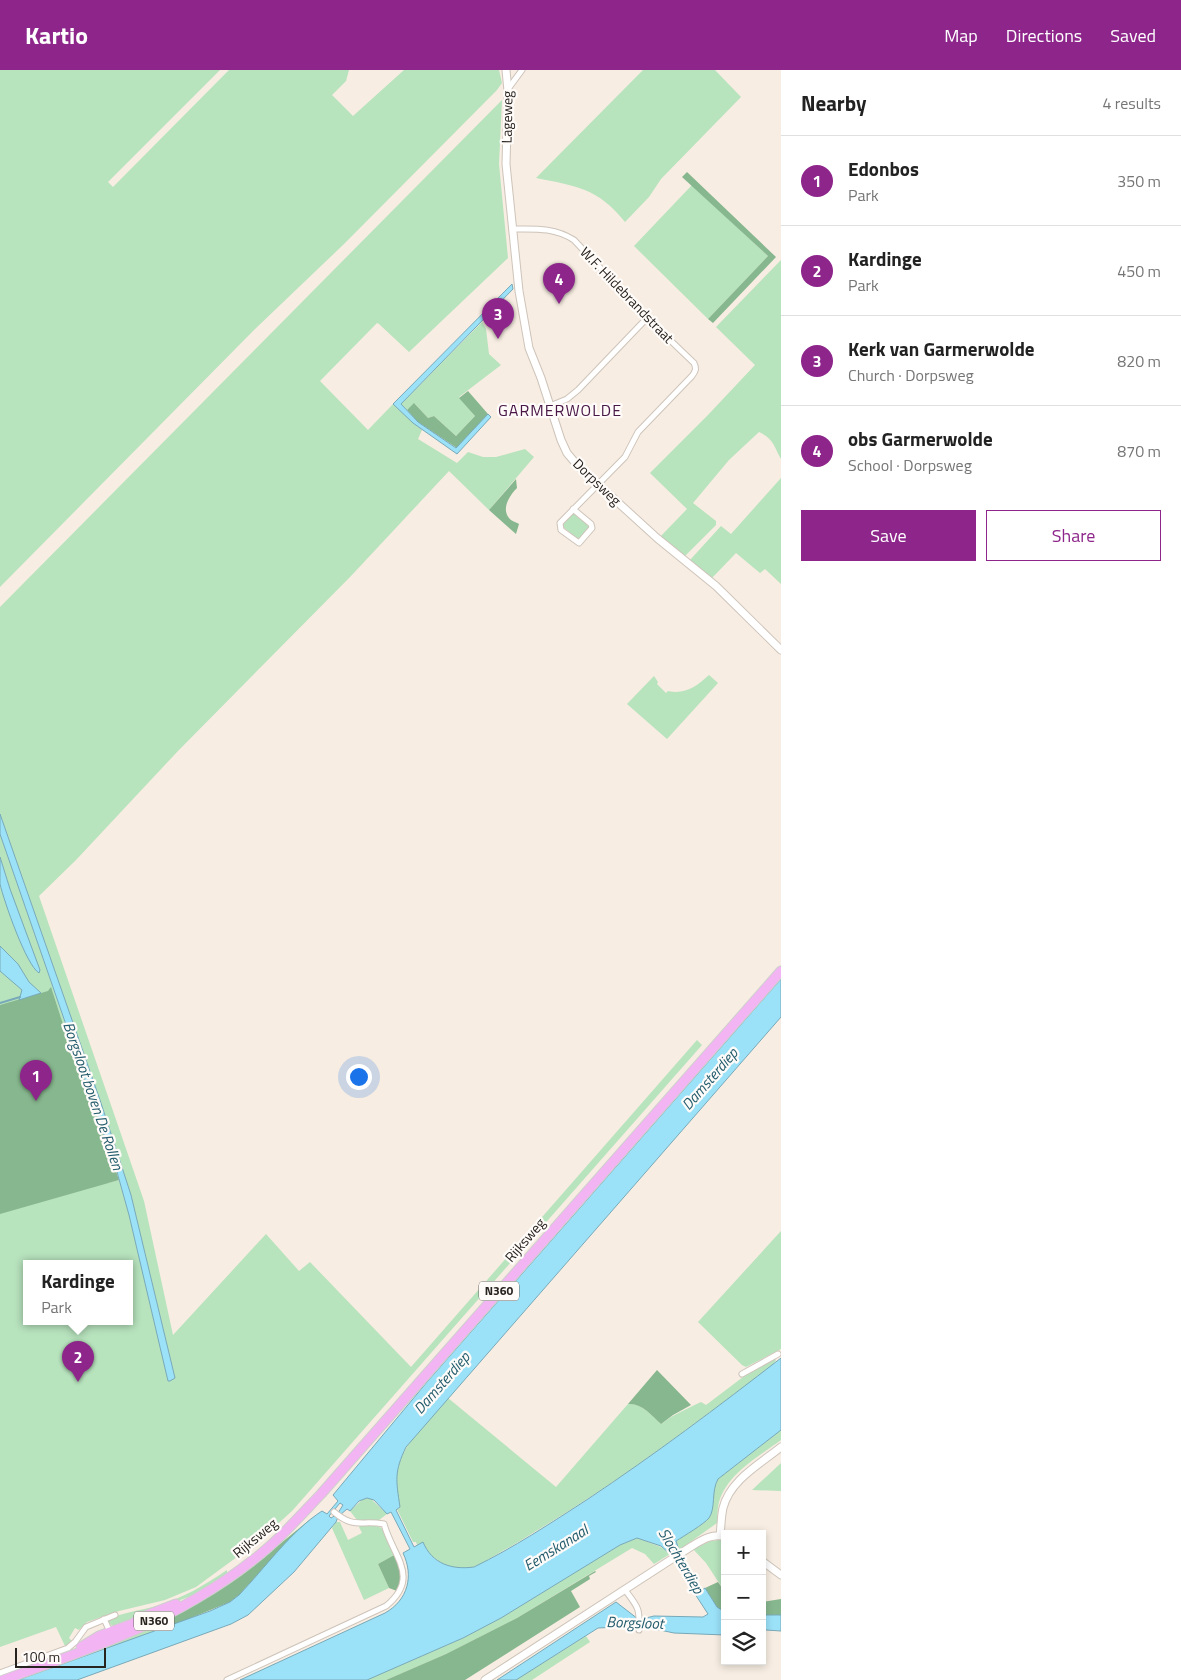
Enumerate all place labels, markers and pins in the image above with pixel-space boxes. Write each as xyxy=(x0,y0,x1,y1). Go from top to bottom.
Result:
pin: 4 xyxy=(543,263,575,304)
pin: 3 xyxy=(482,298,514,339)
pin: 1 xyxy=(20,1060,52,1101)
pin: 2 xyxy=(62,1341,94,1382)

